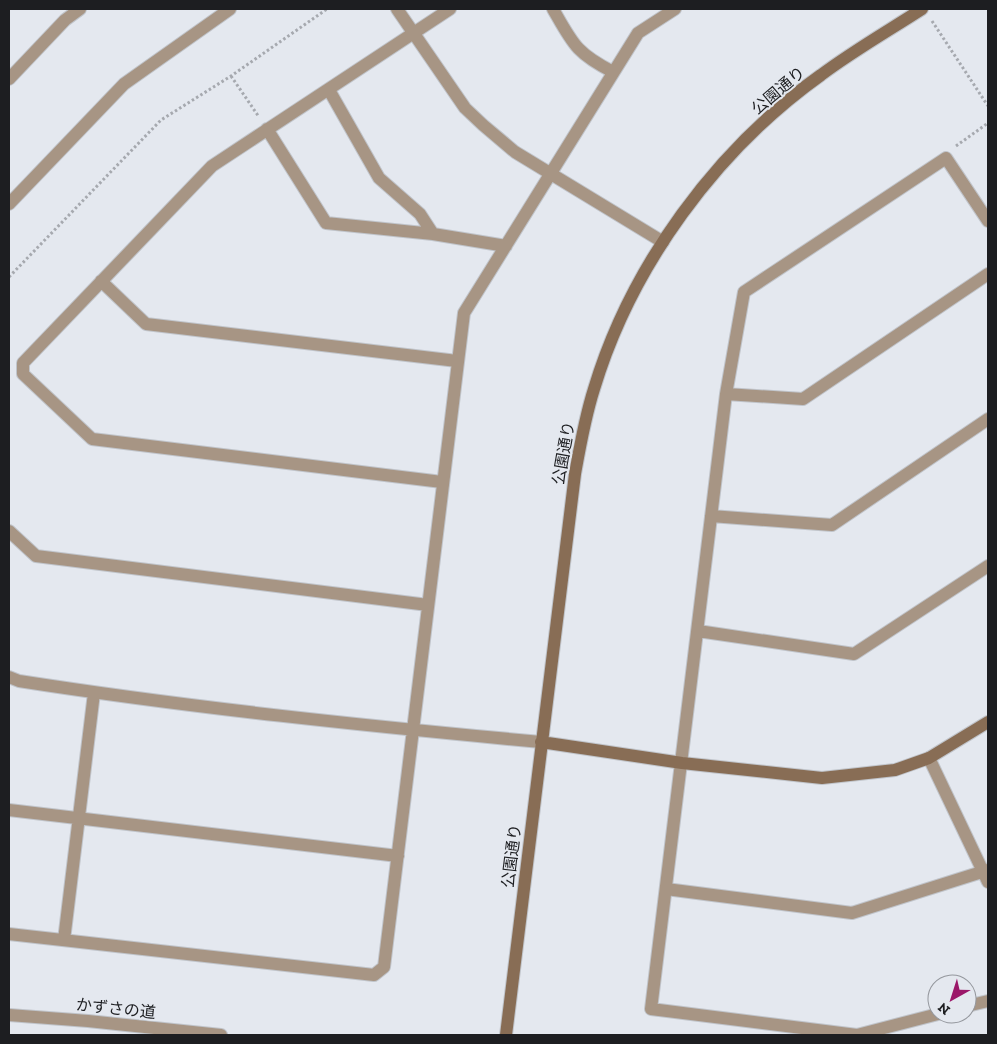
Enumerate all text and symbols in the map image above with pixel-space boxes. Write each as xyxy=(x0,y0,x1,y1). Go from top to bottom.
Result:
street label: 公園通り xyxy=(748,63,809,118)
street label: 公園通り xyxy=(549,420,578,486)
street label: 公園通り xyxy=(498,823,525,889)
north arrow xyxy=(927,974,977,1024)
street label: かずさの道 xyxy=(75,995,157,1022)
text: N xyxy=(934,999,954,1019)

